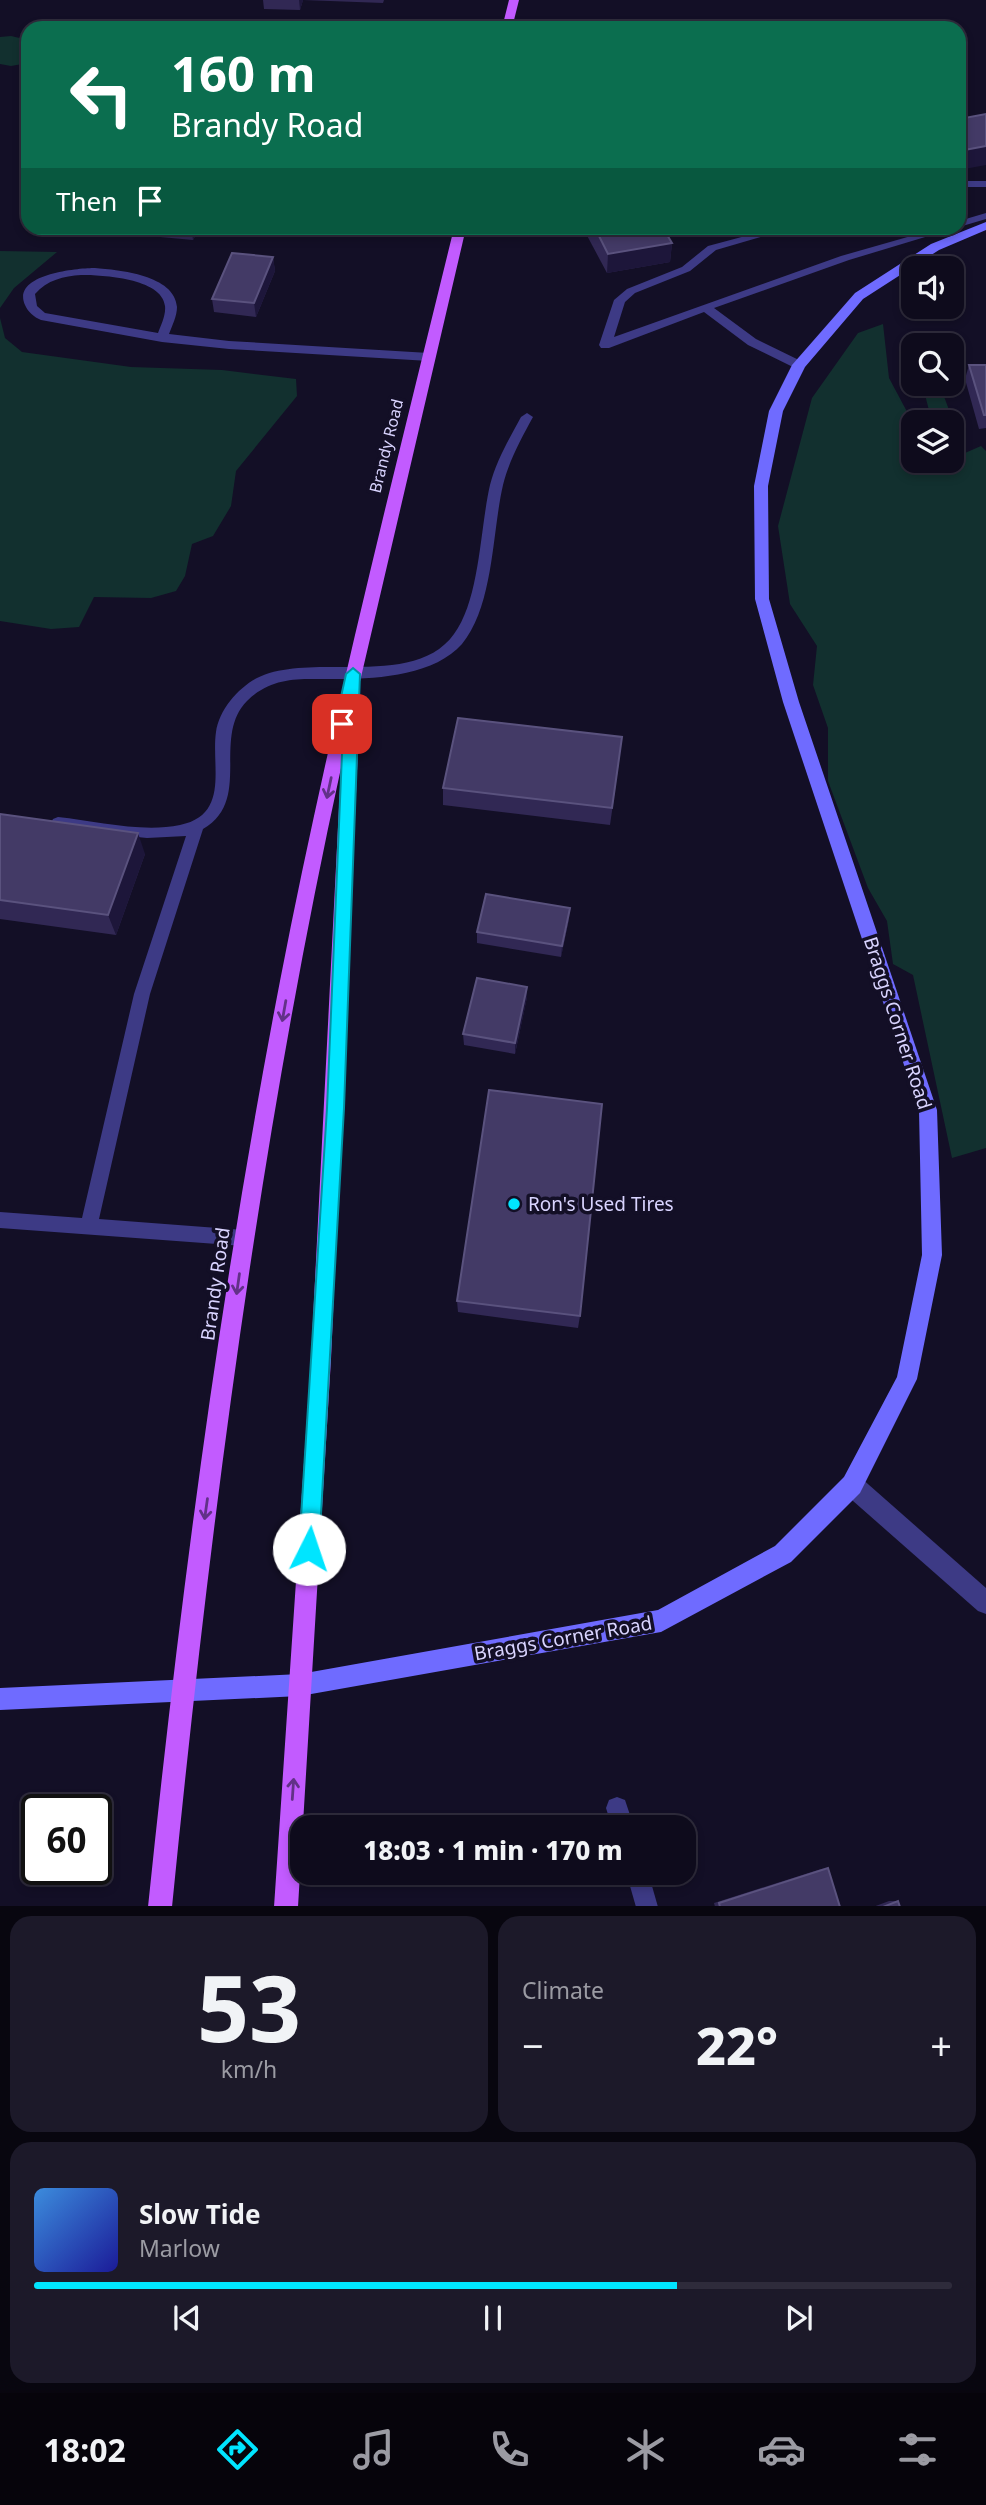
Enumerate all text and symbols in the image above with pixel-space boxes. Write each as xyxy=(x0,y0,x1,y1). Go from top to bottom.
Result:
text: 160 m xyxy=(171,40,316,106)
icon: left xyxy=(56,49,147,140)
text: Brandy Road xyxy=(171,103,363,146)
icon: arrive xyxy=(131,182,169,220)
text: Then xyxy=(56,183,117,219)
map controls xyxy=(901,256,964,473)
button: sound xyxy=(901,256,964,319)
button: search xyxy=(901,333,964,396)
street label: Brandy Road xyxy=(364,397,408,495)
button: layers xyxy=(901,410,964,473)
pin xyxy=(312,694,372,754)
icon: arrive xyxy=(323,705,361,743)
one-way arrow xyxy=(322,776,336,799)
street label: Braggs Corner Road xyxy=(858,933,938,1113)
one-way arrow xyxy=(277,999,290,1022)
place label: Ron's Used Tires xyxy=(528,1191,674,1217)
marker: Ron's Used Tires xyxy=(506,1196,522,1212)
street label: Brandy Road xyxy=(194,1226,236,1342)
one-way arrow xyxy=(231,1272,244,1295)
one-way arrow xyxy=(199,1497,212,1520)
position arrow xyxy=(272,1512,346,1586)
street label: Braggs Corner Road xyxy=(472,1610,654,1666)
one-way arrow xyxy=(287,1779,300,1801)
speed limit sign: 60 xyxy=(21,1794,112,1885)
text: 18:03 · 1 min · 170 m xyxy=(363,1832,623,1868)
text: 53 xyxy=(197,1945,301,2069)
text: Climate xyxy=(522,1974,604,2006)
text: 22° xyxy=(696,2009,778,2080)
text: − xyxy=(522,2019,544,2071)
text: + xyxy=(930,2019,952,2071)
text: km/h xyxy=(221,2053,277,2085)
text: Slow Tide xyxy=(139,2196,261,2232)
text: Marlow xyxy=(139,2232,220,2264)
icon: previous xyxy=(168,2299,206,2337)
icon: pause xyxy=(474,2299,512,2337)
icon: next xyxy=(780,2299,818,2337)
icon: directions xyxy=(213,2425,262,2474)
icon: music xyxy=(349,2425,398,2474)
icon: phone xyxy=(485,2425,534,2474)
icon: climate xyxy=(621,2425,670,2474)
icon: car xyxy=(757,2425,806,2474)
icon: filters xyxy=(893,2425,942,2474)
text: 18:02 xyxy=(44,2428,126,2471)

